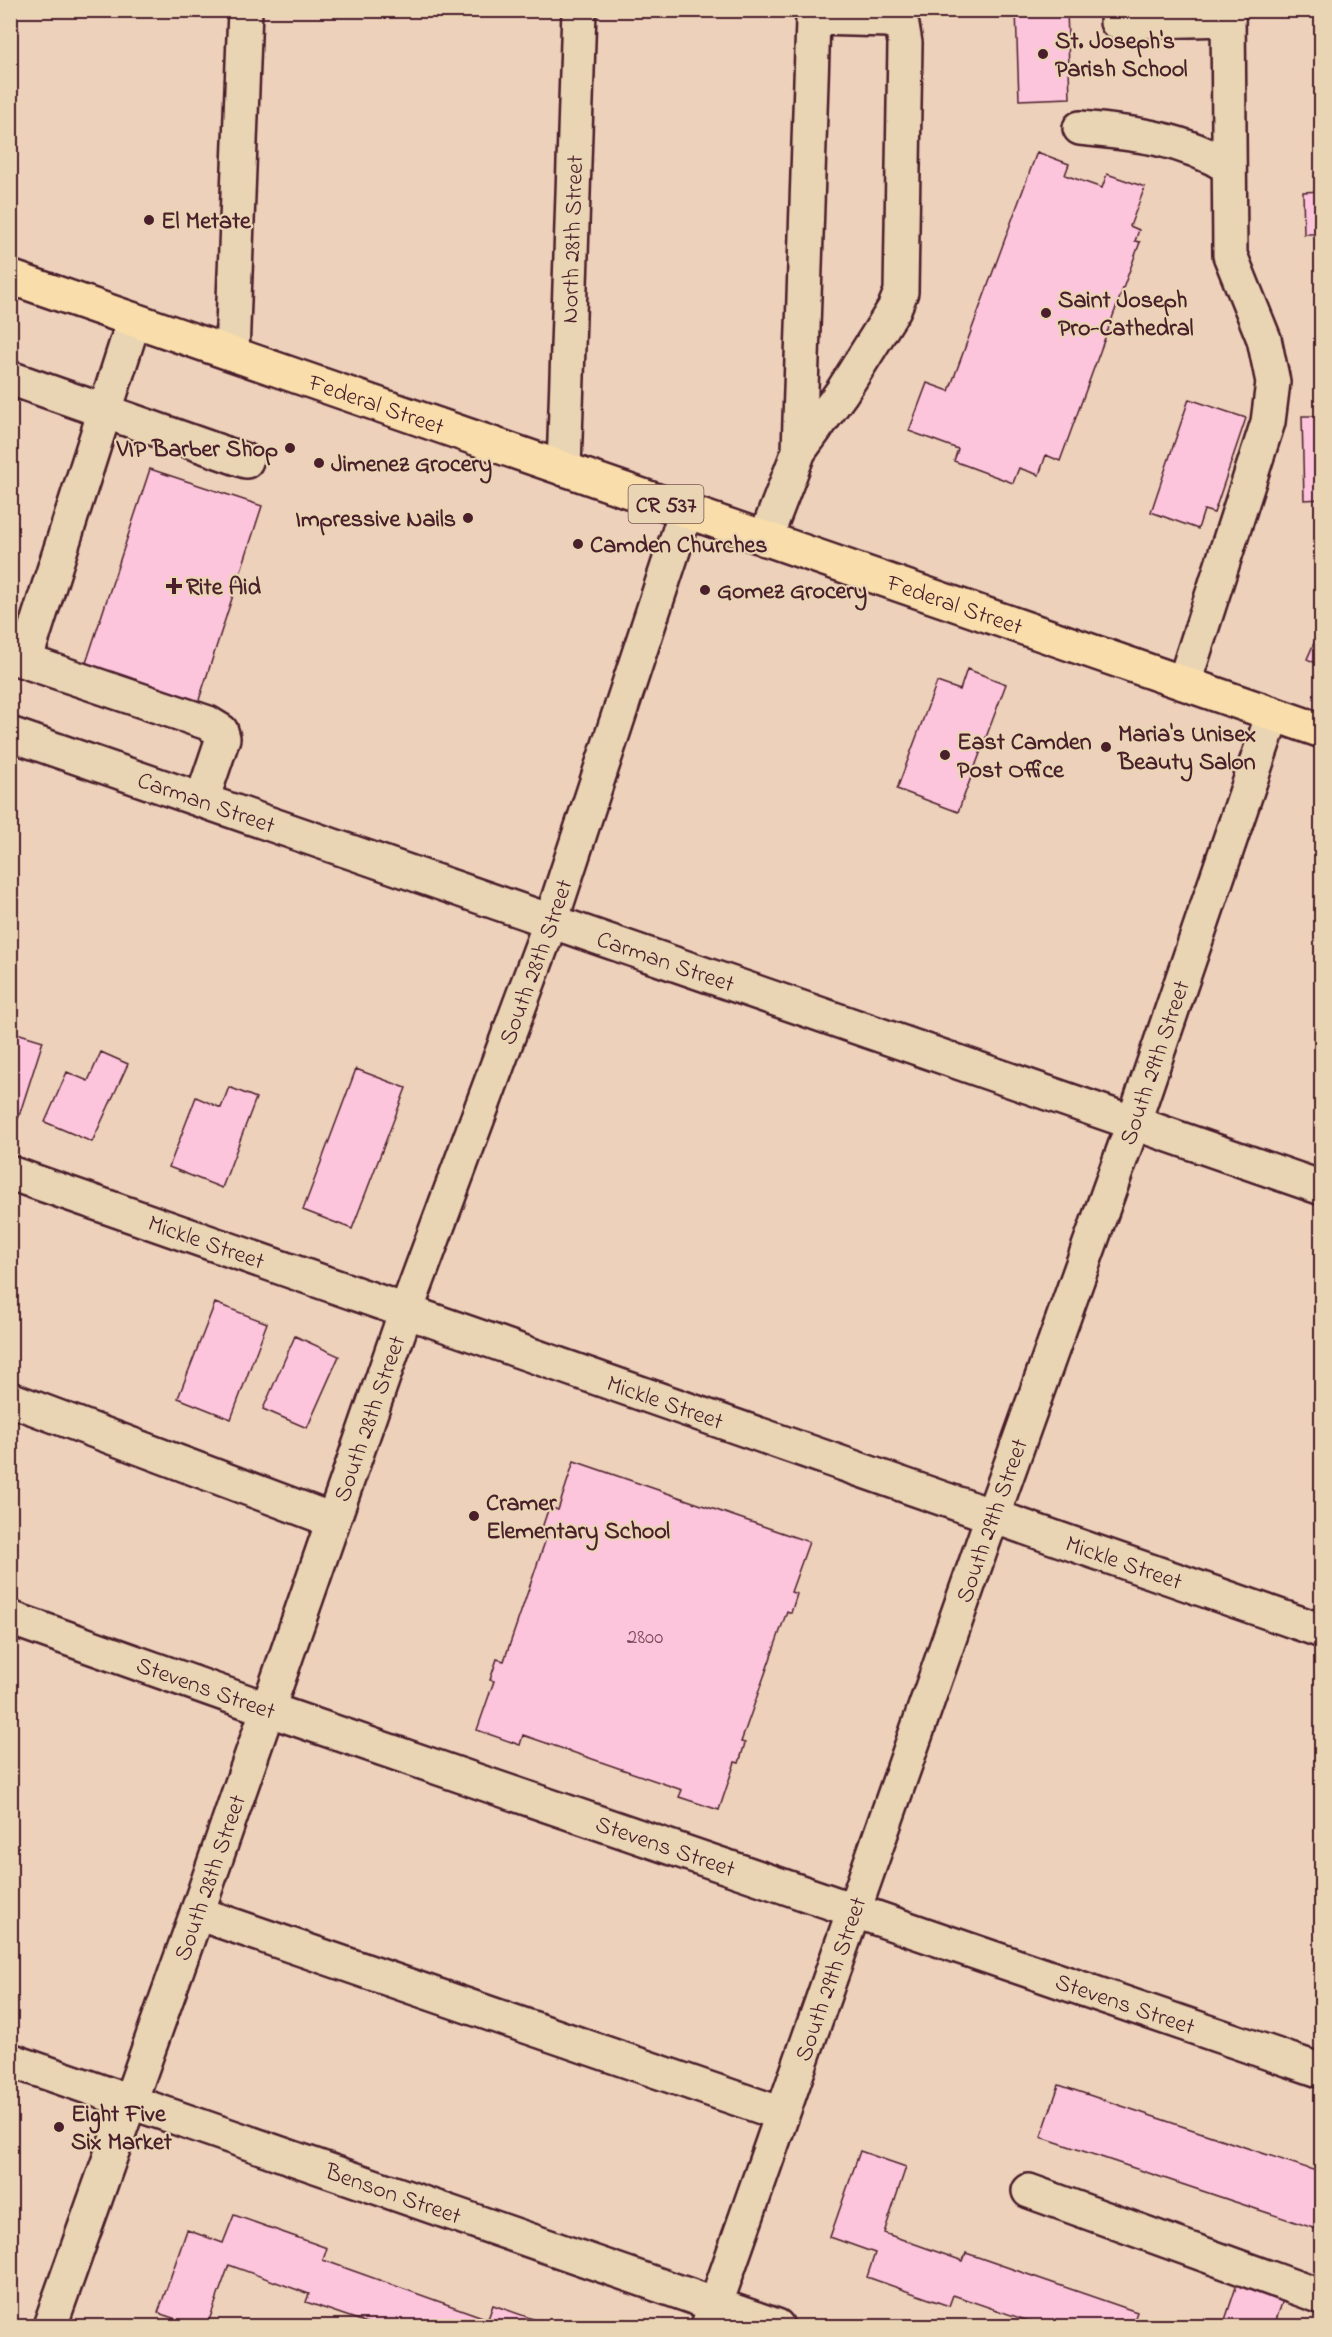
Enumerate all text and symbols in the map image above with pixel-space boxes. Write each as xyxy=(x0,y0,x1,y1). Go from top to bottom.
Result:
place label: St. Joseph's Parish School xyxy=(1055,25,1188,88)
marker: St. Joseph's Parish School xyxy=(1036,47,1050,61)
street label: North 28th Street xyxy=(554,154,594,324)
place label: El Metate xyxy=(161,205,252,240)
marker: El Metate xyxy=(142,213,156,227)
place label: Saint Joseph Pro-Cathedral xyxy=(1058,284,1194,347)
marker: Saint Joseph Pro-Cathedral xyxy=(1039,306,1053,320)
street label: Federal Street xyxy=(302,366,448,446)
place label: VIP Barber Shop xyxy=(116,433,278,468)
marker: VIP Barber Shop xyxy=(283,441,297,455)
place label: Jimenez Grocery xyxy=(331,448,492,484)
marker: Jimenez Grocery xyxy=(312,456,326,470)
road number: CR 537 xyxy=(628,485,704,523)
place label: Impressive Nails xyxy=(295,503,456,538)
marker: Impressive Nails xyxy=(461,511,475,525)
place label: Camden Churches xyxy=(590,529,768,564)
marker: Camden Churches xyxy=(571,537,585,551)
street label: Federal Street xyxy=(881,566,1027,646)
place label: Rite Aid xyxy=(186,571,262,606)
place label: Gomez Grocery xyxy=(717,575,867,611)
marker: Rite Aid xyxy=(167,579,181,593)
marker: Gomez Grocery xyxy=(698,583,712,597)
place label: Maria's Unisex Beauty Salon xyxy=(1117,718,1256,782)
place label: East Camden Post Office xyxy=(957,726,1092,789)
marker: Maria's Unisex Beauty Salon xyxy=(1099,740,1113,754)
marker: East Camden Post Office xyxy=(938,748,952,762)
street label: Carman Street xyxy=(132,764,279,844)
street label: South 28th Street xyxy=(491,875,584,1051)
street label: Carman Street xyxy=(591,923,739,1003)
street label: South 29th Street xyxy=(1112,976,1201,1151)
street label: Mickle Street xyxy=(142,1207,269,1280)
street label: South 28th Street xyxy=(326,1331,416,1507)
street label: Mickle Street xyxy=(601,1368,728,1441)
street label: South 29th Street xyxy=(948,1434,1039,1608)
place label: Cramer Elementary School xyxy=(486,1487,670,1551)
marker: Cramer Elementary School xyxy=(467,1509,481,1523)
street label: Mickle Street xyxy=(1060,1528,1186,1601)
house number: 2800 xyxy=(627,1623,663,1653)
street label: Stevens Street xyxy=(131,1649,280,1731)
street label: South 28th Street xyxy=(166,1790,257,1966)
street label: Stevens Street xyxy=(590,1808,739,1888)
street label: South 29th Street xyxy=(787,1893,877,2067)
street label: Stevens Street xyxy=(1050,1966,1199,2046)
place label: Eight Five Six Market xyxy=(71,2098,173,2161)
marker: Eight Five Six Market xyxy=(52,2120,66,2134)
street label: Benson Street xyxy=(319,2155,466,2235)

